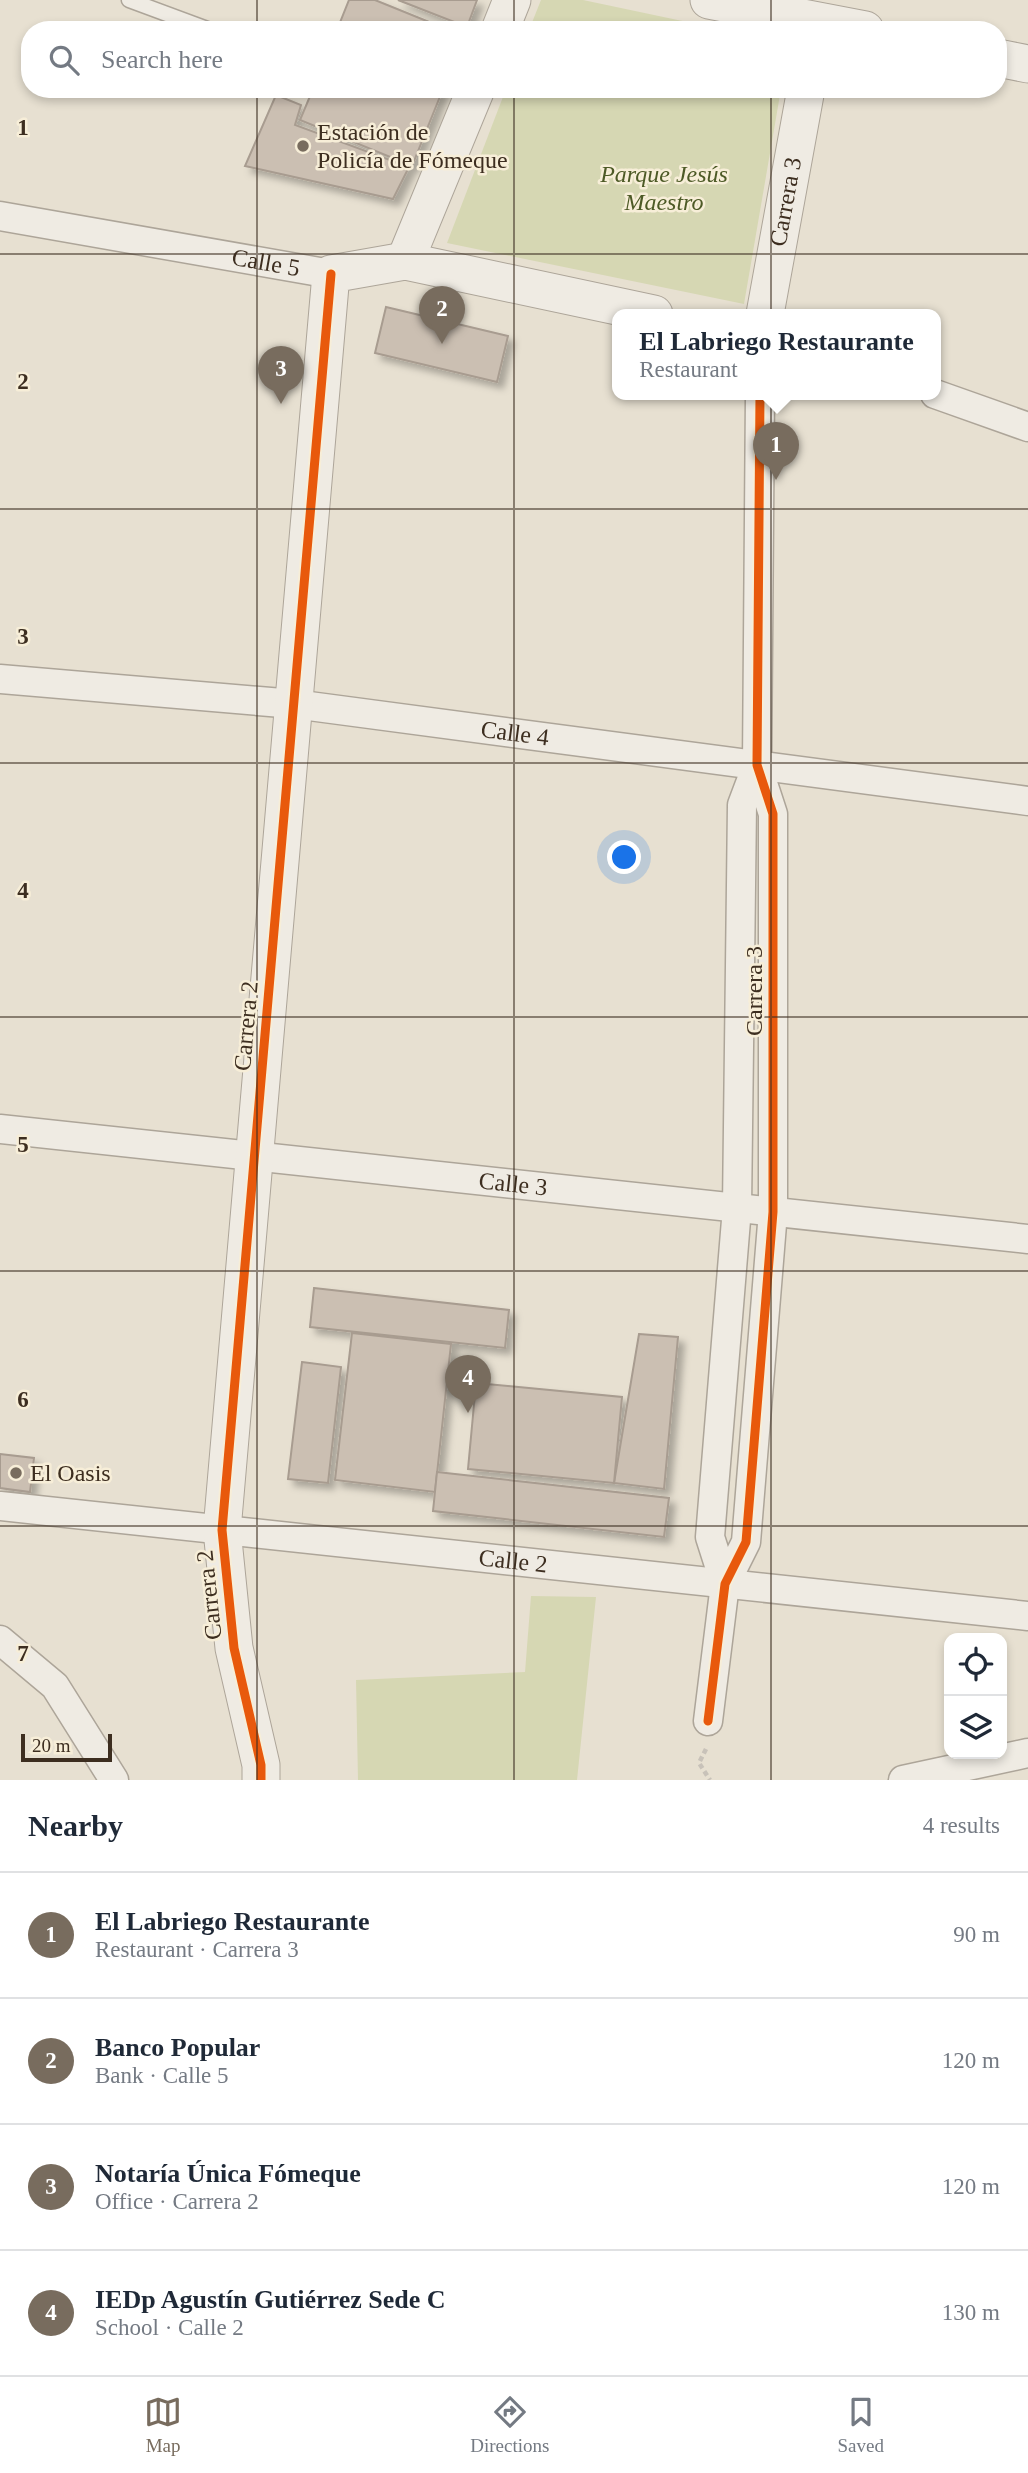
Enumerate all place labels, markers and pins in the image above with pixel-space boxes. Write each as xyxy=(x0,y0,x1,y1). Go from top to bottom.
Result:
place label: Estación de Policía de Fómeque xyxy=(317,119,508,173)
marker: Estación de Policía de Fómeque xyxy=(295,138,311,154)
pin: 2 xyxy=(419,286,465,344)
pin: 3 xyxy=(258,346,304,404)
pin: 1 xyxy=(753,422,799,480)
pin: 4 xyxy=(445,1355,491,1413)
place label: El Oasis xyxy=(30,1460,111,1486)
marker: El Oasis xyxy=(8,1465,24,1481)

